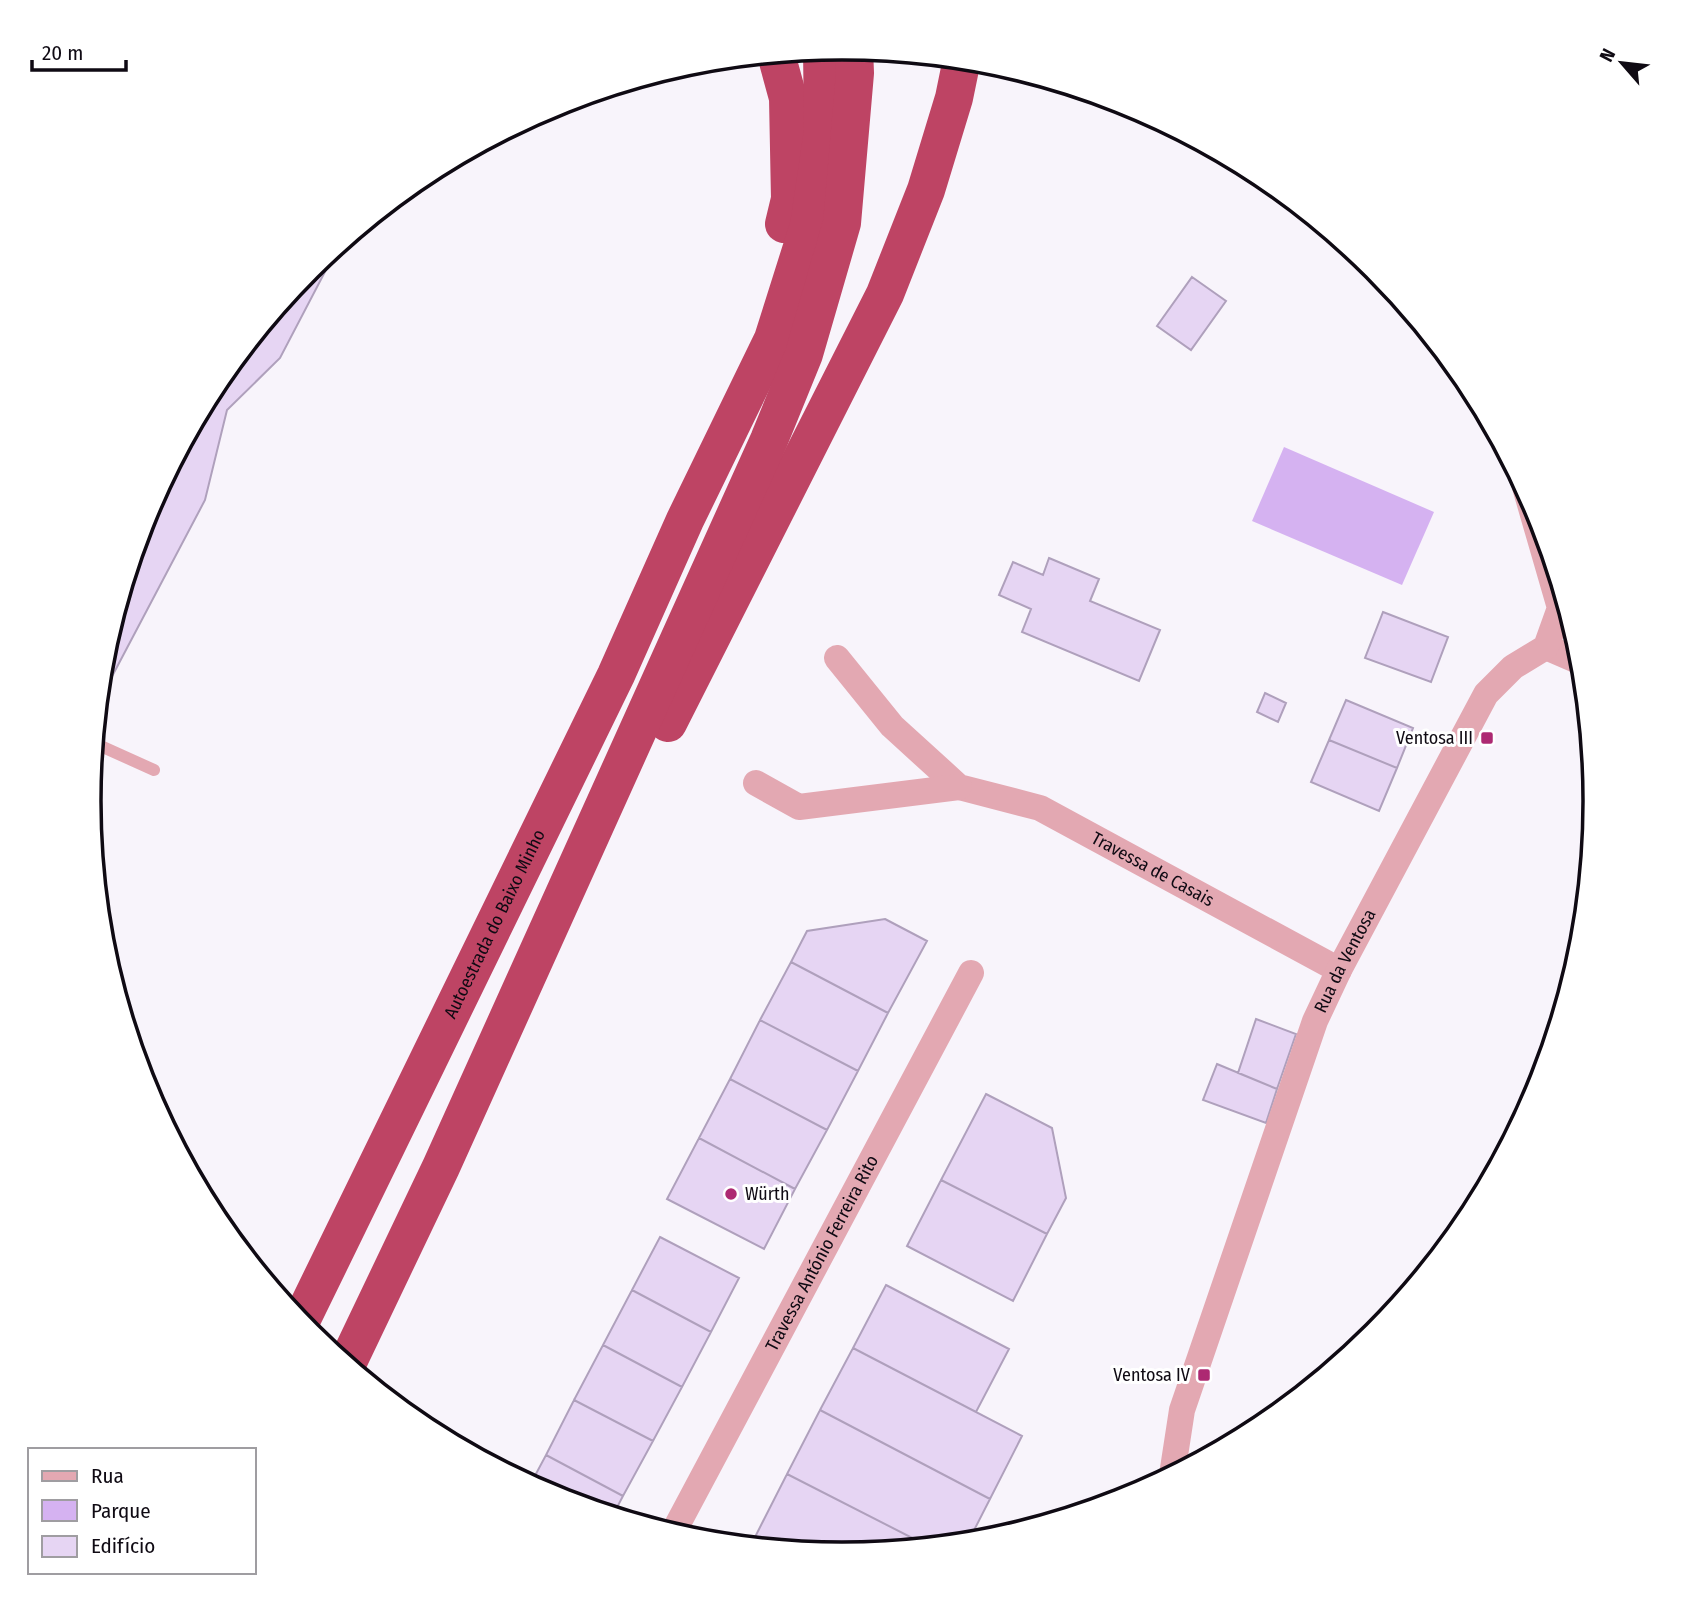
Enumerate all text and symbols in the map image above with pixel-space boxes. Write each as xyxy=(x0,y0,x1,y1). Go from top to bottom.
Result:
scale bar xyxy=(32,28,126,72)
north arrow xyxy=(1587,28,1657,98)
text: 20 m xyxy=(42,40,83,66)
text: N xyxy=(1595,45,1620,66)
place label: Ventosa III xyxy=(1396,727,1473,749)
marker: Ventosa III xyxy=(1479,730,1495,746)
street label: Autoestrada do Baixo Minho xyxy=(439,826,550,1022)
street label: Travessa de Casais xyxy=(1088,827,1218,911)
street label: Rua da Ventosa xyxy=(1309,905,1381,1016)
street label: Travessa António Ferreira Rito xyxy=(761,1151,883,1355)
place label: Würth xyxy=(745,1183,789,1205)
marker: Würth xyxy=(723,1186,739,1202)
place label: Ventosa IV xyxy=(1113,1364,1191,1386)
marker: Ventosa IV xyxy=(1196,1367,1212,1383)
legend xyxy=(28,1448,256,1574)
text: Rua xyxy=(91,1463,124,1489)
text: Parque xyxy=(91,1498,151,1524)
text: Edifício xyxy=(91,1533,155,1559)

